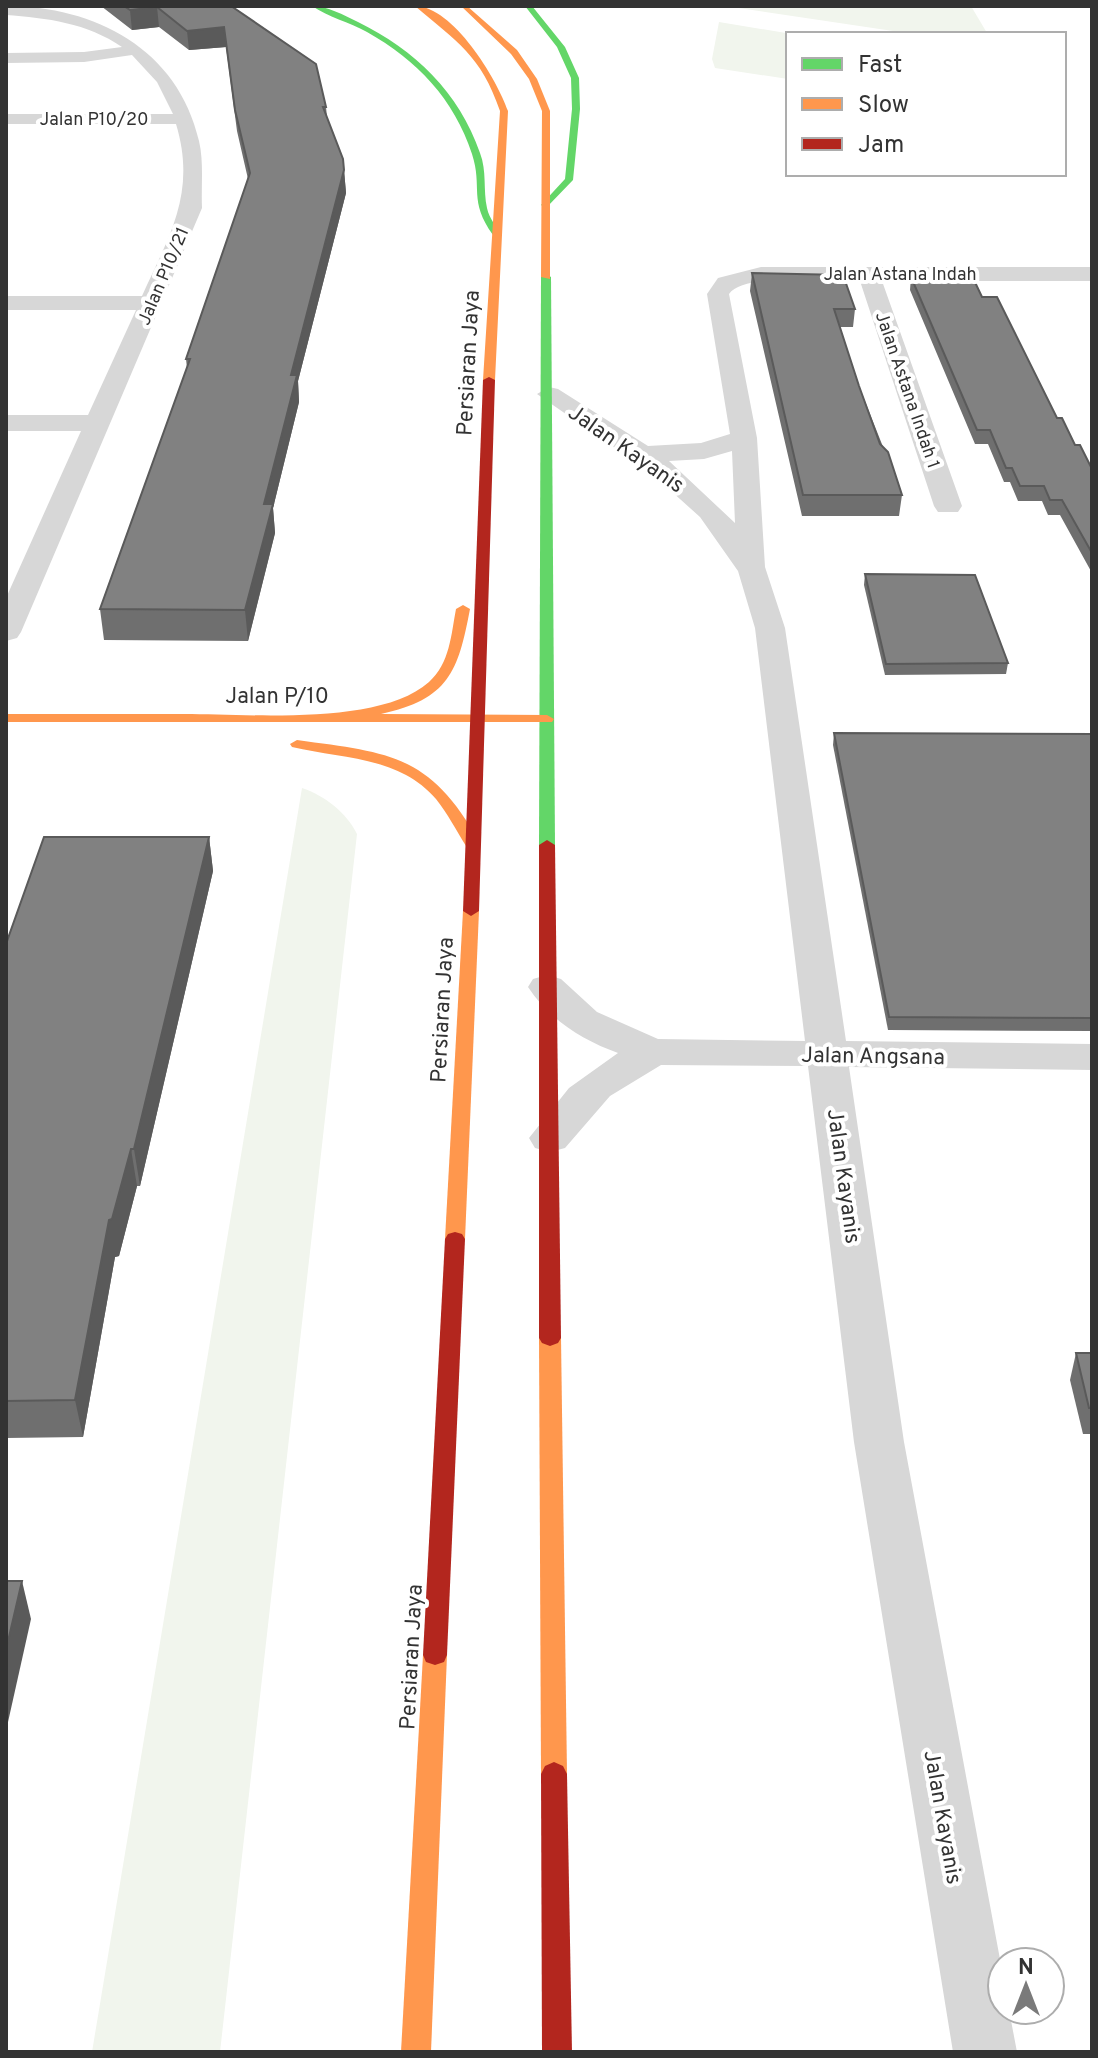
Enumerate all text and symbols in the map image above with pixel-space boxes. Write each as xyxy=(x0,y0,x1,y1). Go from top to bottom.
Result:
legend xyxy=(786,32,1066,176)
text: Fast xyxy=(858,51,902,81)
text: Slow xyxy=(858,91,909,121)
street label: Jalan P10/20 xyxy=(39,109,149,132)
text: Jam xyxy=(858,131,904,161)
street label: Jalan P10/21 xyxy=(133,224,195,329)
street label: Jalan Astana Indah xyxy=(823,264,977,287)
street label: Persiaran Jaya xyxy=(452,290,487,437)
street label: Jalan Astana Indah 1 xyxy=(869,309,944,472)
street label: Jalan Kayanis xyxy=(562,400,689,500)
street label: Jalan P/10 xyxy=(225,684,329,711)
street label: Persiaran Jaya xyxy=(426,937,461,1084)
street label: Jalan Angsana xyxy=(801,1043,945,1072)
street label: Jalan Kayanis xyxy=(820,1107,865,1245)
street label: Persiaran Jaya xyxy=(395,1584,430,1731)
street label: Jalan Kayanis xyxy=(916,1748,967,1887)
north arrow xyxy=(986,1946,1066,2026)
text: N xyxy=(1018,1955,1034,1982)

